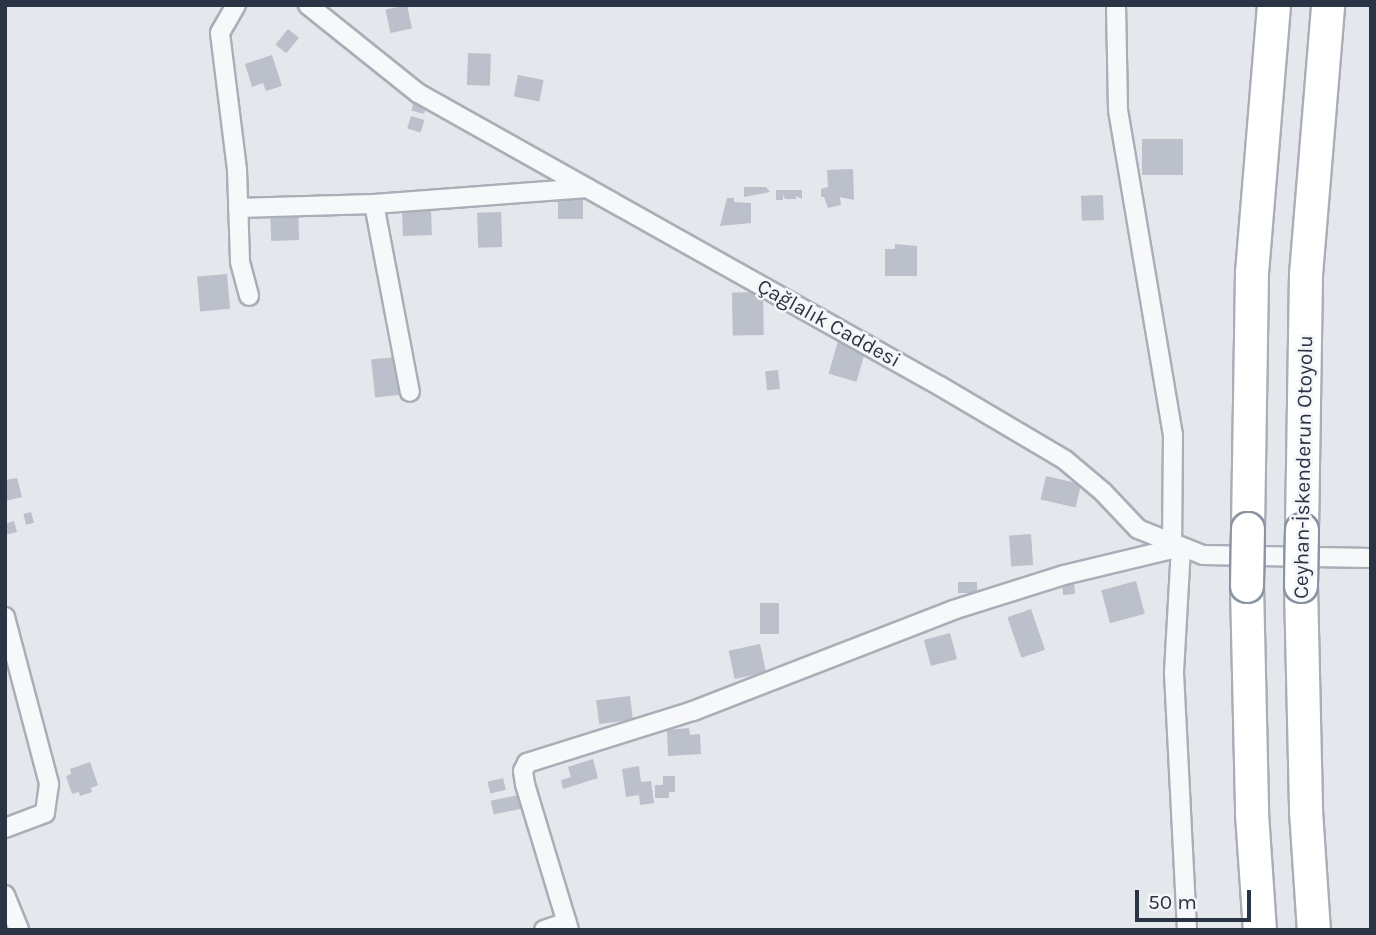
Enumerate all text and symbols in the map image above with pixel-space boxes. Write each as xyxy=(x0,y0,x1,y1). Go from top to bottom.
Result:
street label: Çağlalık Caddesi xyxy=(753,273,905,373)
street label: Ceyhan-İskenderun Otoyolu xyxy=(1288,335,1318,599)
scale bar xyxy=(1138,876,1254,920)
text: 50 m xyxy=(1148,890,1197,914)

